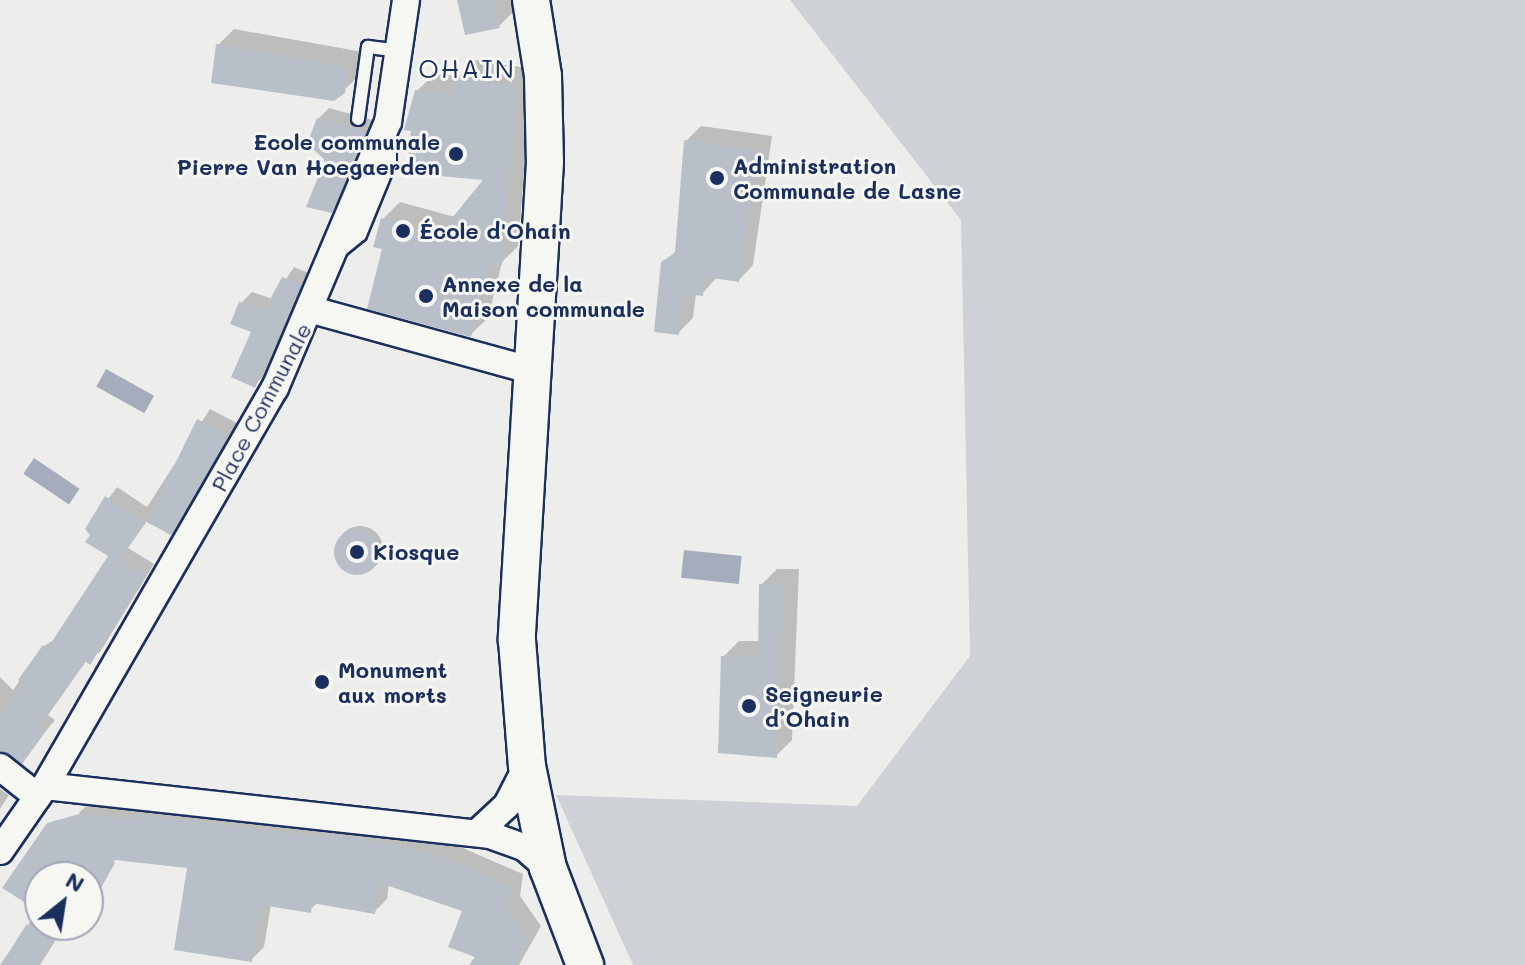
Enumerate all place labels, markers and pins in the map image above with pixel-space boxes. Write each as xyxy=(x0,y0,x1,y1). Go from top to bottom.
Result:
place label: Ecole communale Pierre Van Hoegaerden xyxy=(177,128,440,180)
marker: Ecole communale Pierre Van Hoegaerden xyxy=(447,145,465,163)
place label: Administration Communale de Lasne xyxy=(733,152,961,204)
marker: Administration Communale de Lasne xyxy=(708,169,726,187)
place label: École d'Ohain xyxy=(419,218,571,244)
marker: École d'Ohain xyxy=(394,222,412,240)
place label: Annexe de la Maison communale xyxy=(442,270,645,322)
marker: Annexe de la Maison communale xyxy=(417,287,435,305)
place label: Kiosque xyxy=(373,539,459,565)
marker: Kiosque xyxy=(348,543,366,561)
place label: Monument aux morts xyxy=(338,656,447,708)
marker: Monument aux morts xyxy=(313,673,331,691)
place label: Seigneurie d’Ohain xyxy=(765,680,883,732)
marker: Seigneurie d’Ohain xyxy=(740,697,758,715)

